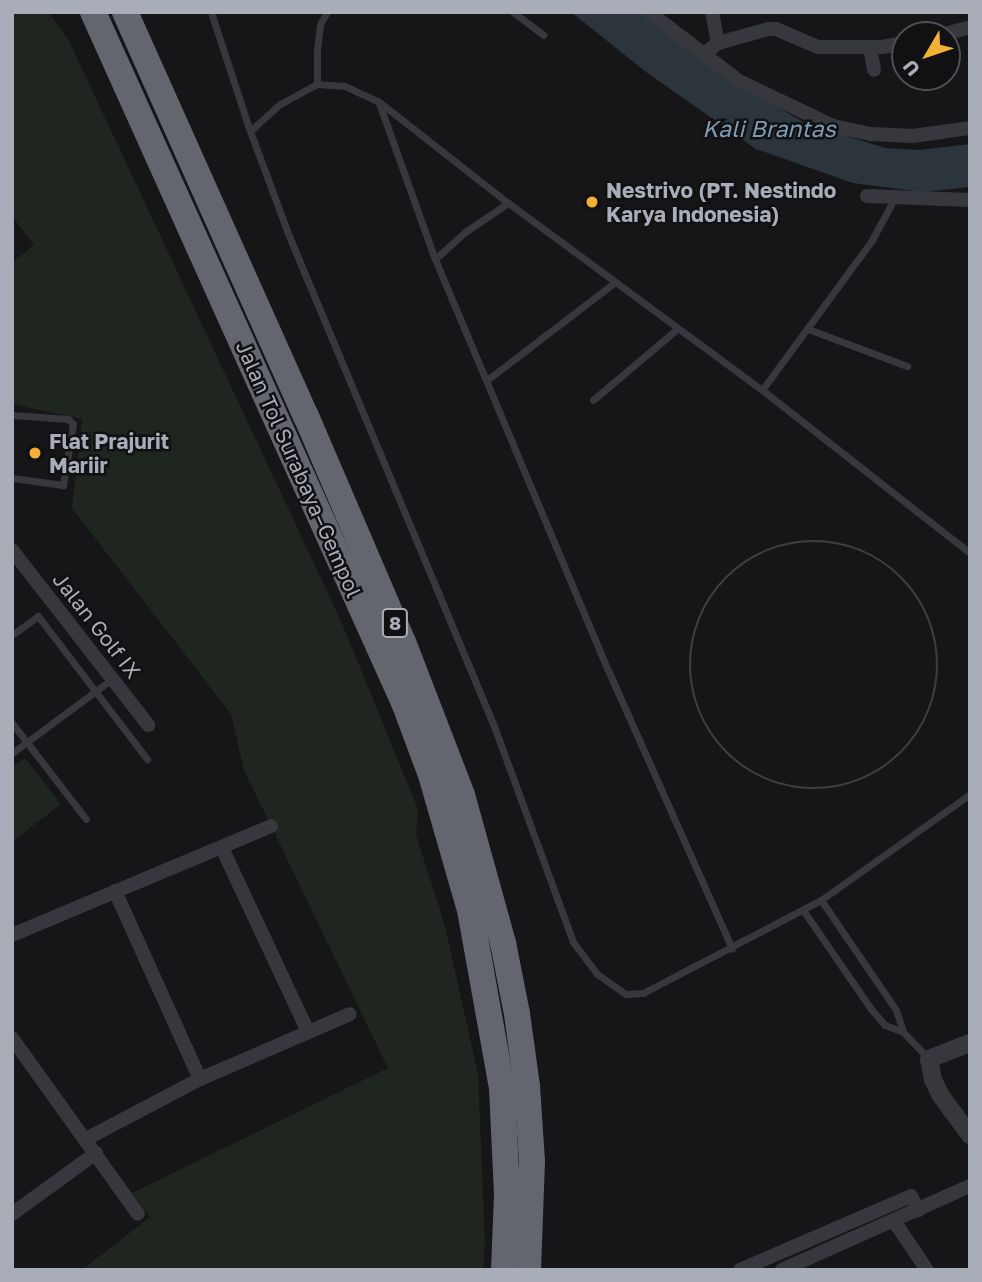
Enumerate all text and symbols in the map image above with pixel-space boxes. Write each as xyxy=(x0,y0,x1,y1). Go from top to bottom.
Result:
north arrow xyxy=(891,21,961,91)
text: U xyxy=(898,56,924,81)
water label: Kali Brantas xyxy=(702,114,836,142)
place label: Nestrivo (PT. Nestindo Karya Indonesia) xyxy=(606,177,836,227)
marker: Nestrivo (PT. Nestindo Karya Indonesia) xyxy=(584,194,600,210)
street label: Jalan Tol Surabaya–Gempol xyxy=(231,337,367,601)
place label: Flat Prajurit Mariir xyxy=(49,428,169,478)
marker: Flat Prajurit Mariir xyxy=(27,445,43,461)
street label: Jalan Golf IX xyxy=(48,567,146,683)
road number: 8 xyxy=(381,608,409,638)

